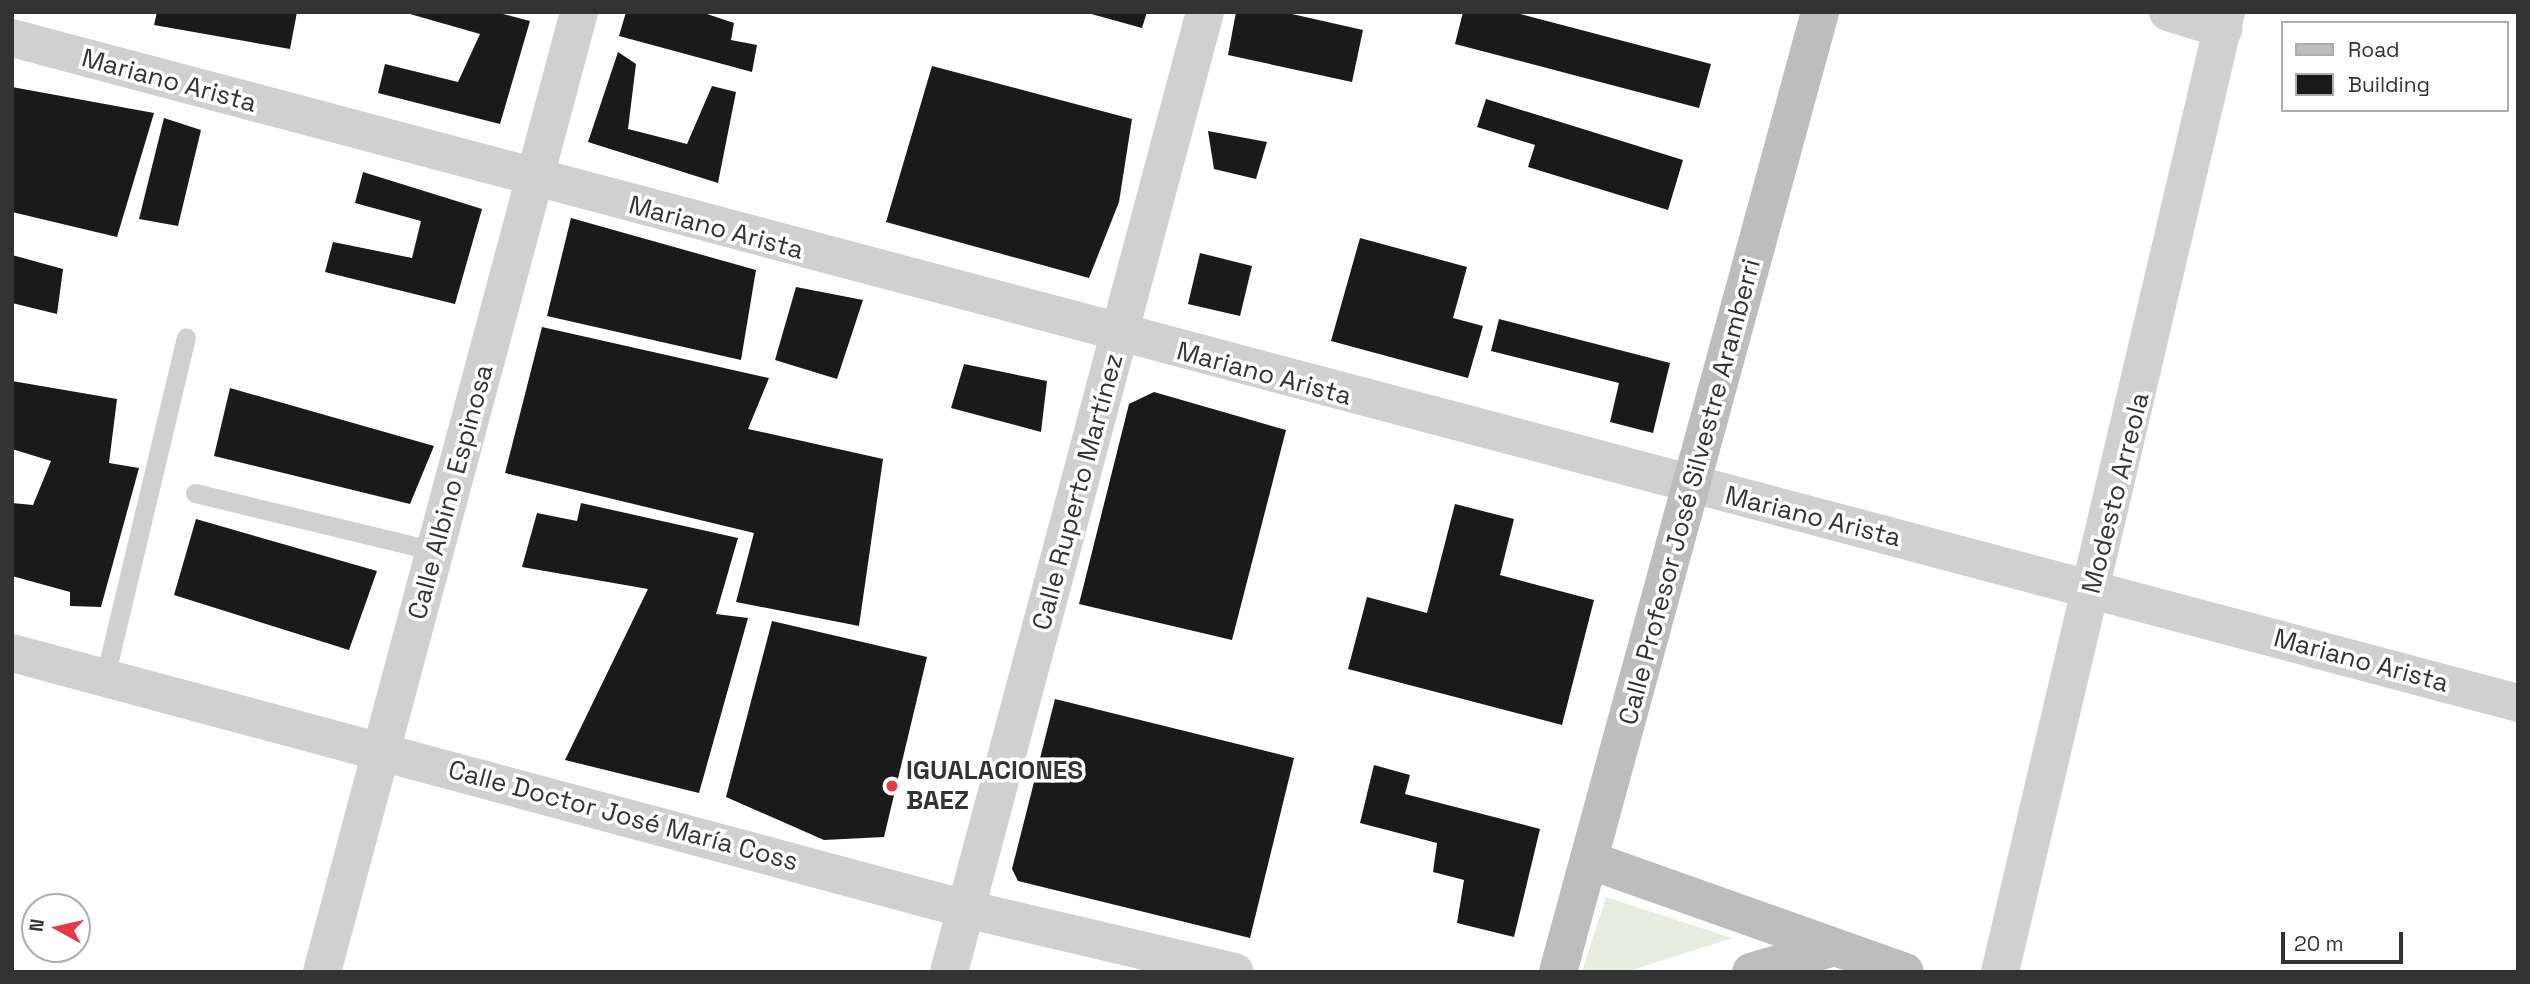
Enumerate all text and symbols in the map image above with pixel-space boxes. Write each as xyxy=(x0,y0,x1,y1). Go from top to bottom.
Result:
legend xyxy=(2282,21,2509,112)
text: Road xyxy=(2348,36,2400,63)
street label: Mariano Arista xyxy=(78,43,260,119)
text: Building xyxy=(2348,71,2430,98)
street label: Mariano Arista xyxy=(625,190,807,266)
street label: Calle Profesor José Silvestre Aramberri xyxy=(1613,255,1767,729)
street label: Mariano Arista xyxy=(1173,336,1355,412)
street label: Calle Ruperto Martínez xyxy=(1026,350,1130,634)
street label: Calle Albino Espinosa xyxy=(402,361,500,623)
street label: Modesto Arreola xyxy=(2076,389,2156,597)
street label: Mariano Arista xyxy=(1722,480,1904,554)
street label: Mariano Arista xyxy=(2270,623,2452,699)
street label: Calle Doctor José María Coss xyxy=(445,754,801,878)
place label: IGUALACIONES BAEZ xyxy=(906,755,1083,816)
marker: IGUALACIONES BAEZ xyxy=(884,778,900,794)
north arrow xyxy=(21,893,91,963)
text: N xyxy=(23,917,50,933)
scale bar xyxy=(2285,918,2408,962)
text: 20 m xyxy=(2294,930,2344,957)

